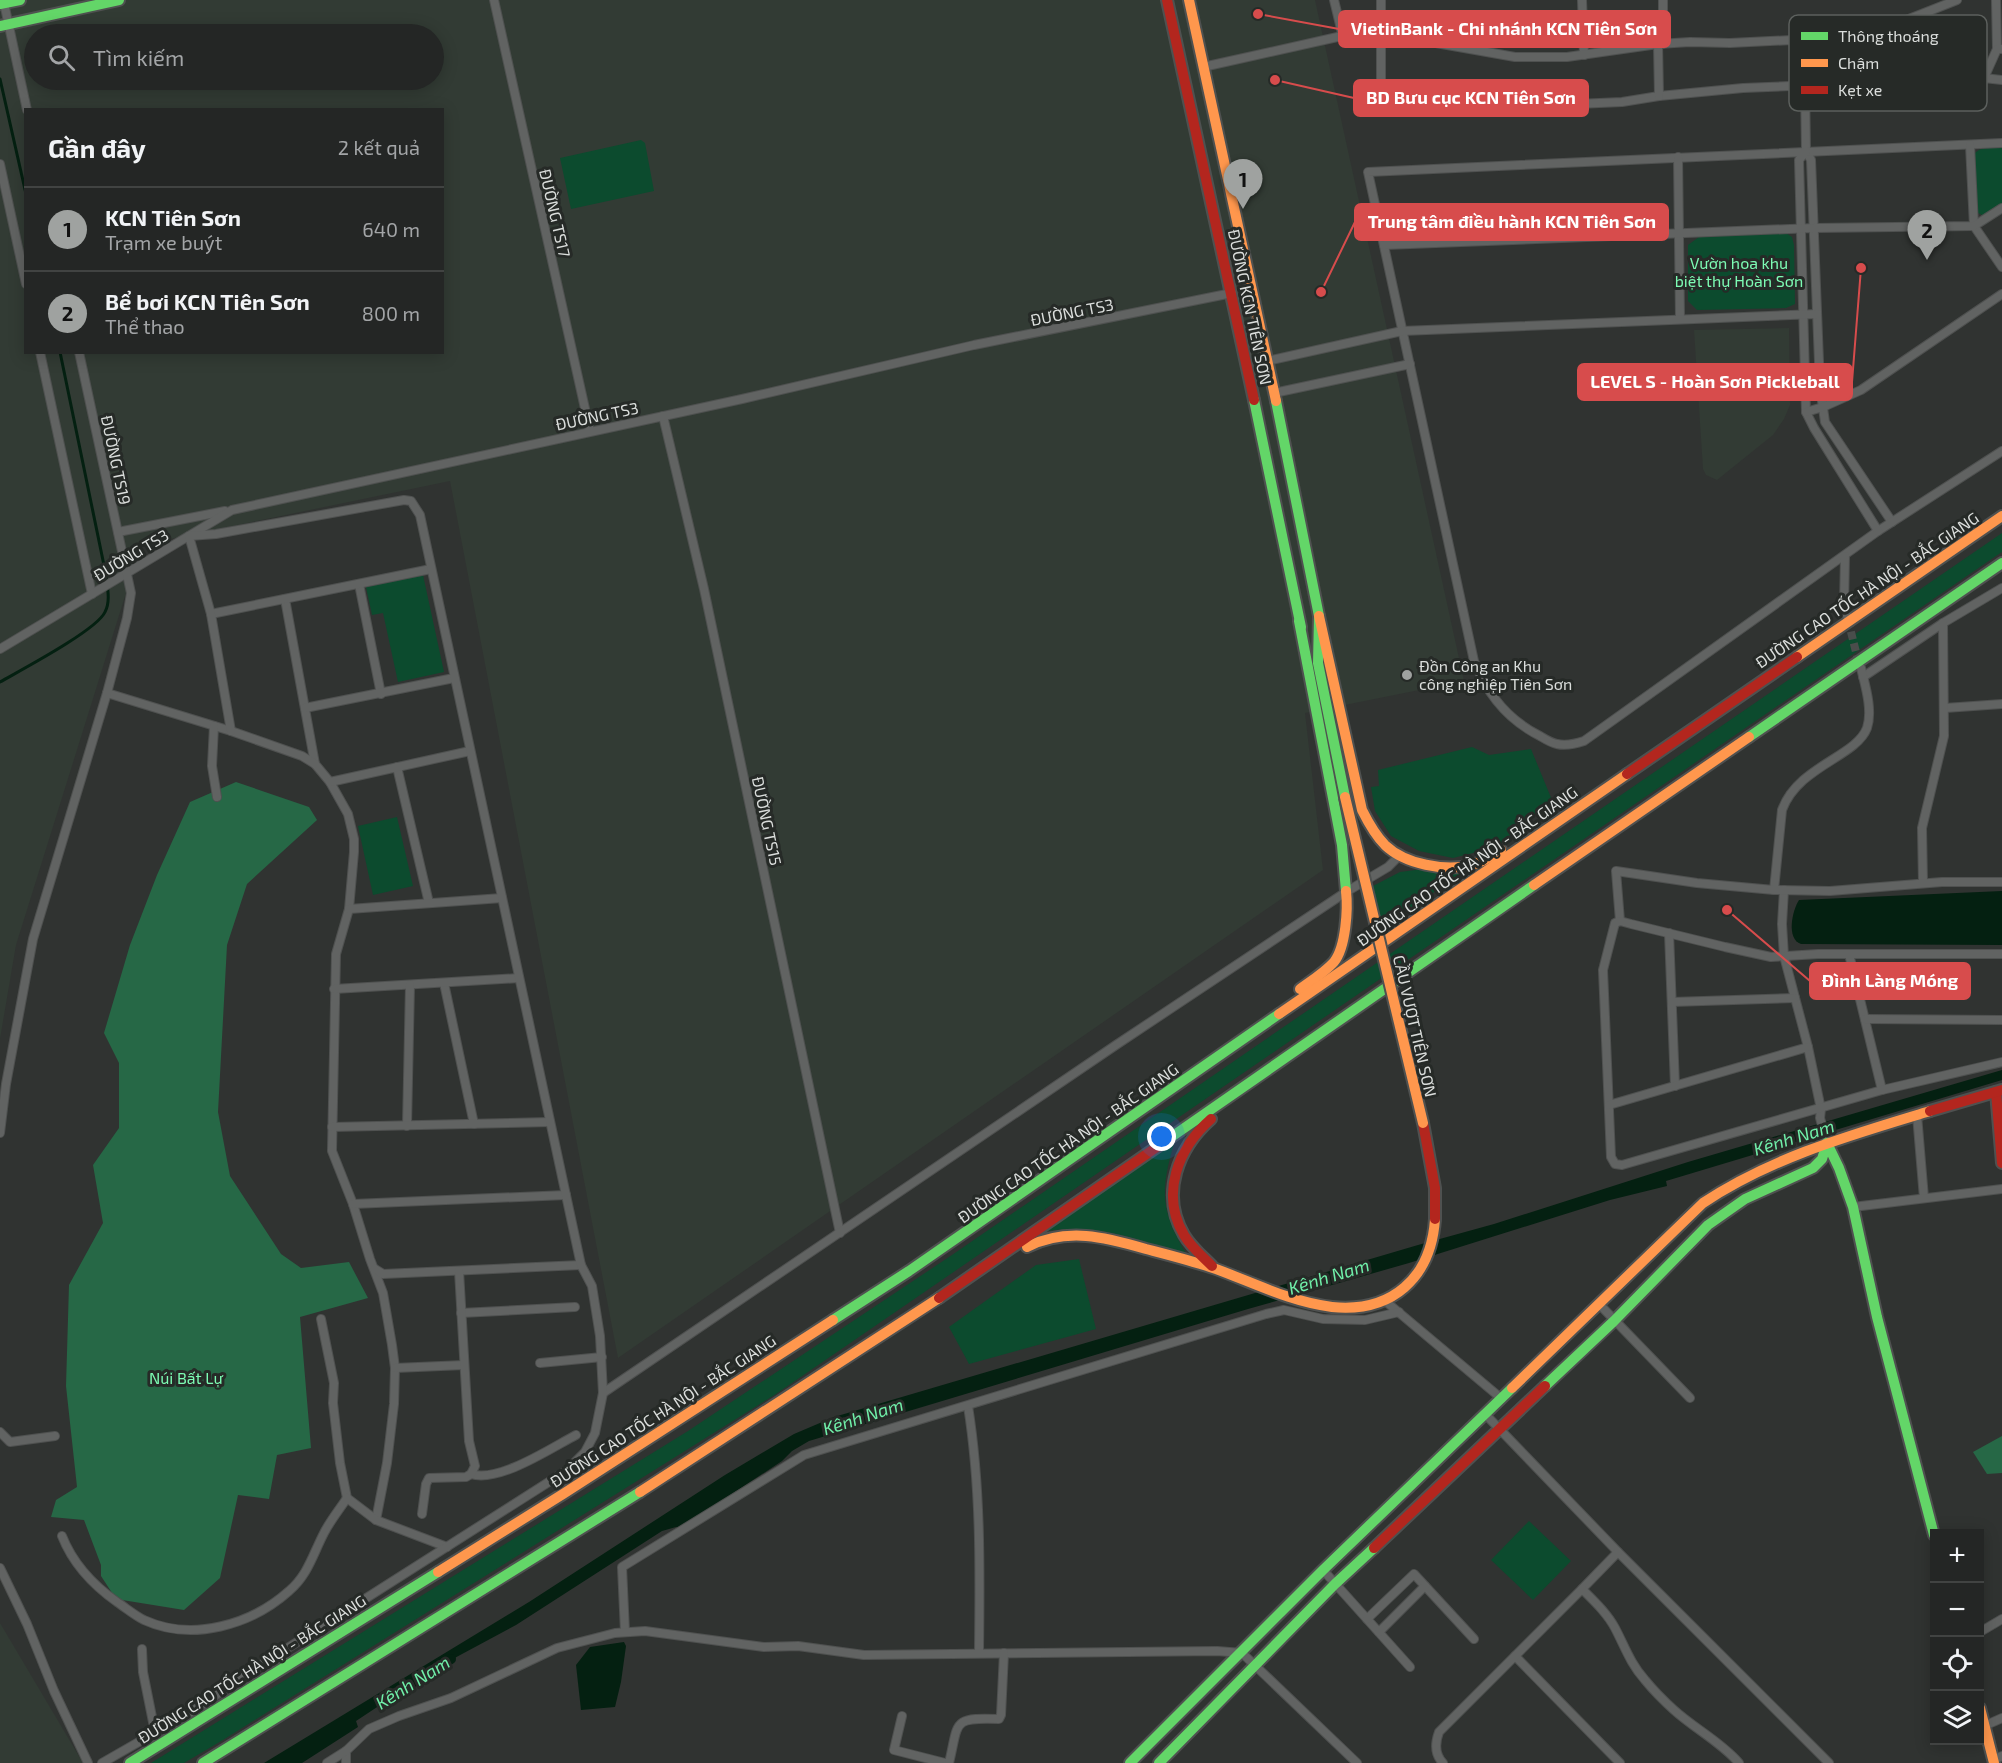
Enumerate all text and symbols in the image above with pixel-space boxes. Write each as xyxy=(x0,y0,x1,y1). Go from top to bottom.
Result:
callout: VietinBank - Chi nhánh KCN Tiên Sơn xyxy=(1339,11,1670,47)
legend xyxy=(1789,15,1987,111)
text: VietinBank - Chi nhánh KCN Tiên Sơn xyxy=(1351,17,1657,39)
search box xyxy=(24,24,444,90)
text: Thông thoáng xyxy=(1838,26,1939,45)
icon: search xyxy=(45,41,78,74)
text: Tìm kiếm xyxy=(93,44,184,70)
text: Chậm xyxy=(1838,53,1879,72)
callout: BD Bưu cục KCN Tiên Sơn xyxy=(1354,80,1588,116)
text: Kẹt xe xyxy=(1838,80,1882,99)
text: BD Bưu cục KCN Tiên Sơn xyxy=(1366,86,1576,108)
text: Gần đây xyxy=(48,132,146,163)
text: 2 kết quả xyxy=(338,135,420,159)
pin: 1 xyxy=(1224,160,1262,209)
street label: ĐƯỜNG TS17 xyxy=(536,167,575,259)
text: KCN Tiên Sơn xyxy=(105,204,241,230)
callout: Trung tâm điều hành KCN Tiên Sơn xyxy=(1355,204,1668,240)
text: Trung tâm điều hành KCN Tiên Sơn xyxy=(1368,210,1656,232)
pin: 2 xyxy=(1908,210,1946,260)
text: 1 xyxy=(63,217,72,241)
text: 640 m xyxy=(362,217,420,241)
street label: ĐƯỜNG KCN TIÊN SƠN xyxy=(1225,227,1276,386)
text: Trạm xe buýt xyxy=(105,230,222,254)
park label: Vườn hoa khu biệt thự Hoàn Sơn xyxy=(1675,253,1803,290)
text: Bể bơi KCN Tiên Sơn xyxy=(105,288,310,314)
street label: ĐƯỜNG TS3 xyxy=(1029,294,1115,329)
text: 2 xyxy=(62,301,73,325)
text: 800 m xyxy=(362,301,420,325)
text: Thể thao xyxy=(105,314,185,338)
callout: LEVEL S - Hoàn Sơn Pickleball xyxy=(1578,364,1852,400)
text: LEVEL S - Hoàn Sơn Pickleball xyxy=(1590,370,1840,392)
street label: ĐƯỜNG TS3 xyxy=(554,397,640,434)
street label: ĐƯỜNG TS19 xyxy=(98,413,135,506)
street label: ĐƯỜNG CAO TỐC HÀ NỘI - BẮC GIANG xyxy=(1751,507,1982,672)
street label: ĐƯỜNG TS3 xyxy=(90,525,172,584)
place label: Đồn Công an Khu công nghiệp Tiên Sơn xyxy=(1419,656,1572,693)
marker: Đồn Công an Khu công nghiệp Tiên Sơn xyxy=(1400,668,1414,682)
street label: ĐƯỜNG TS15 xyxy=(749,775,786,867)
street label: ĐƯỜNG CAO TỐC HÀ NỘI - BẮC GIANG xyxy=(1352,781,1581,949)
street label: CẦU VƯỢT TIÊN SƠN xyxy=(1390,953,1441,1099)
callout: Đình Làng Móng xyxy=(1810,963,1970,999)
text: Đình Làng Móng xyxy=(1822,969,1959,991)
street label: ĐƯỜNG CAO TỐC HÀ NỘI - BẮC GIANG xyxy=(953,1058,1182,1226)
water label: Kênh Nam xyxy=(1751,1114,1837,1160)
your location xyxy=(1147,1122,1176,1151)
water label: Kênh Nam xyxy=(1286,1253,1372,1299)
street label: ĐƯỜNG CAO TỐC HÀ NỘI - BẮC GIANG xyxy=(546,1330,779,1491)
park label: Núi Bất Lự xyxy=(149,1368,223,1387)
water label: Kênh Nam xyxy=(820,1393,906,1439)
map controls xyxy=(1930,1529,1984,1745)
button: + xyxy=(1930,1529,1984,1583)
button: − xyxy=(1930,1583,1984,1637)
street label: ĐƯỜNG CAO TỐC HÀ NỘI - BẮC GIANG xyxy=(134,1589,369,1747)
button: locate xyxy=(1930,1637,1984,1691)
water label: Kênh Nam xyxy=(371,1651,454,1714)
button: layers xyxy=(1930,1691,1984,1745)

